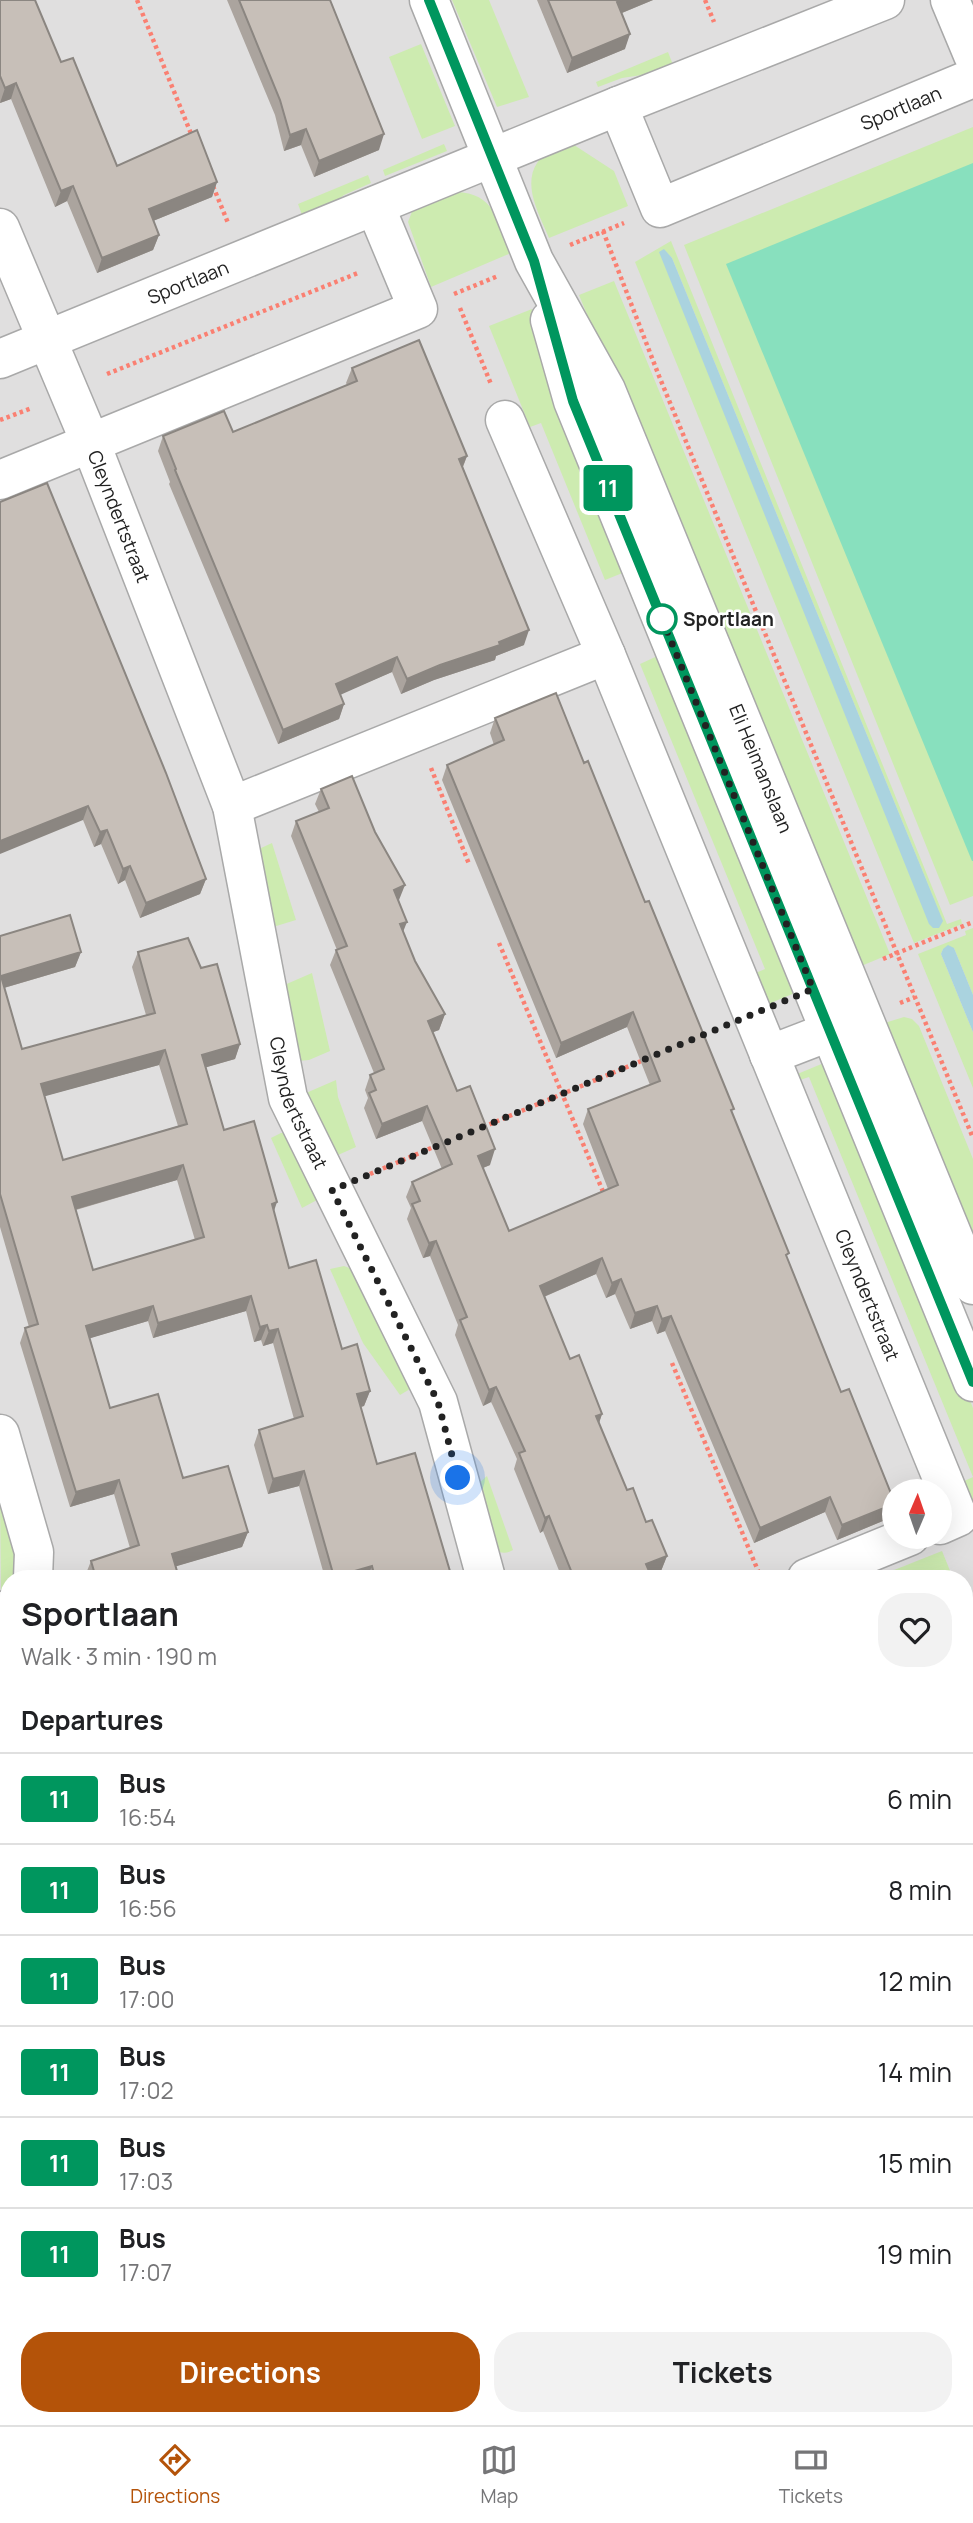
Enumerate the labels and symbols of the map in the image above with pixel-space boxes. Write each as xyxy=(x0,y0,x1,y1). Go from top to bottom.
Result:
street label: Sportlaan xyxy=(856,80,945,136)
street label: Sportlaan xyxy=(143,254,232,310)
street label: Cleyndertstraat xyxy=(82,446,157,586)
line badge: 11 xyxy=(576,465,640,511)
marker: Sportlaan xyxy=(647,604,677,634)
place label: Sportlaan xyxy=(683,606,774,632)
street label: Eli Heimanslaan xyxy=(723,700,799,837)
street label: Cleyndertstraat xyxy=(264,1034,334,1173)
street label: Cleyndertstraat xyxy=(829,1225,906,1365)
your location xyxy=(440,1460,475,1495)
north arrow xyxy=(882,1479,952,1549)

